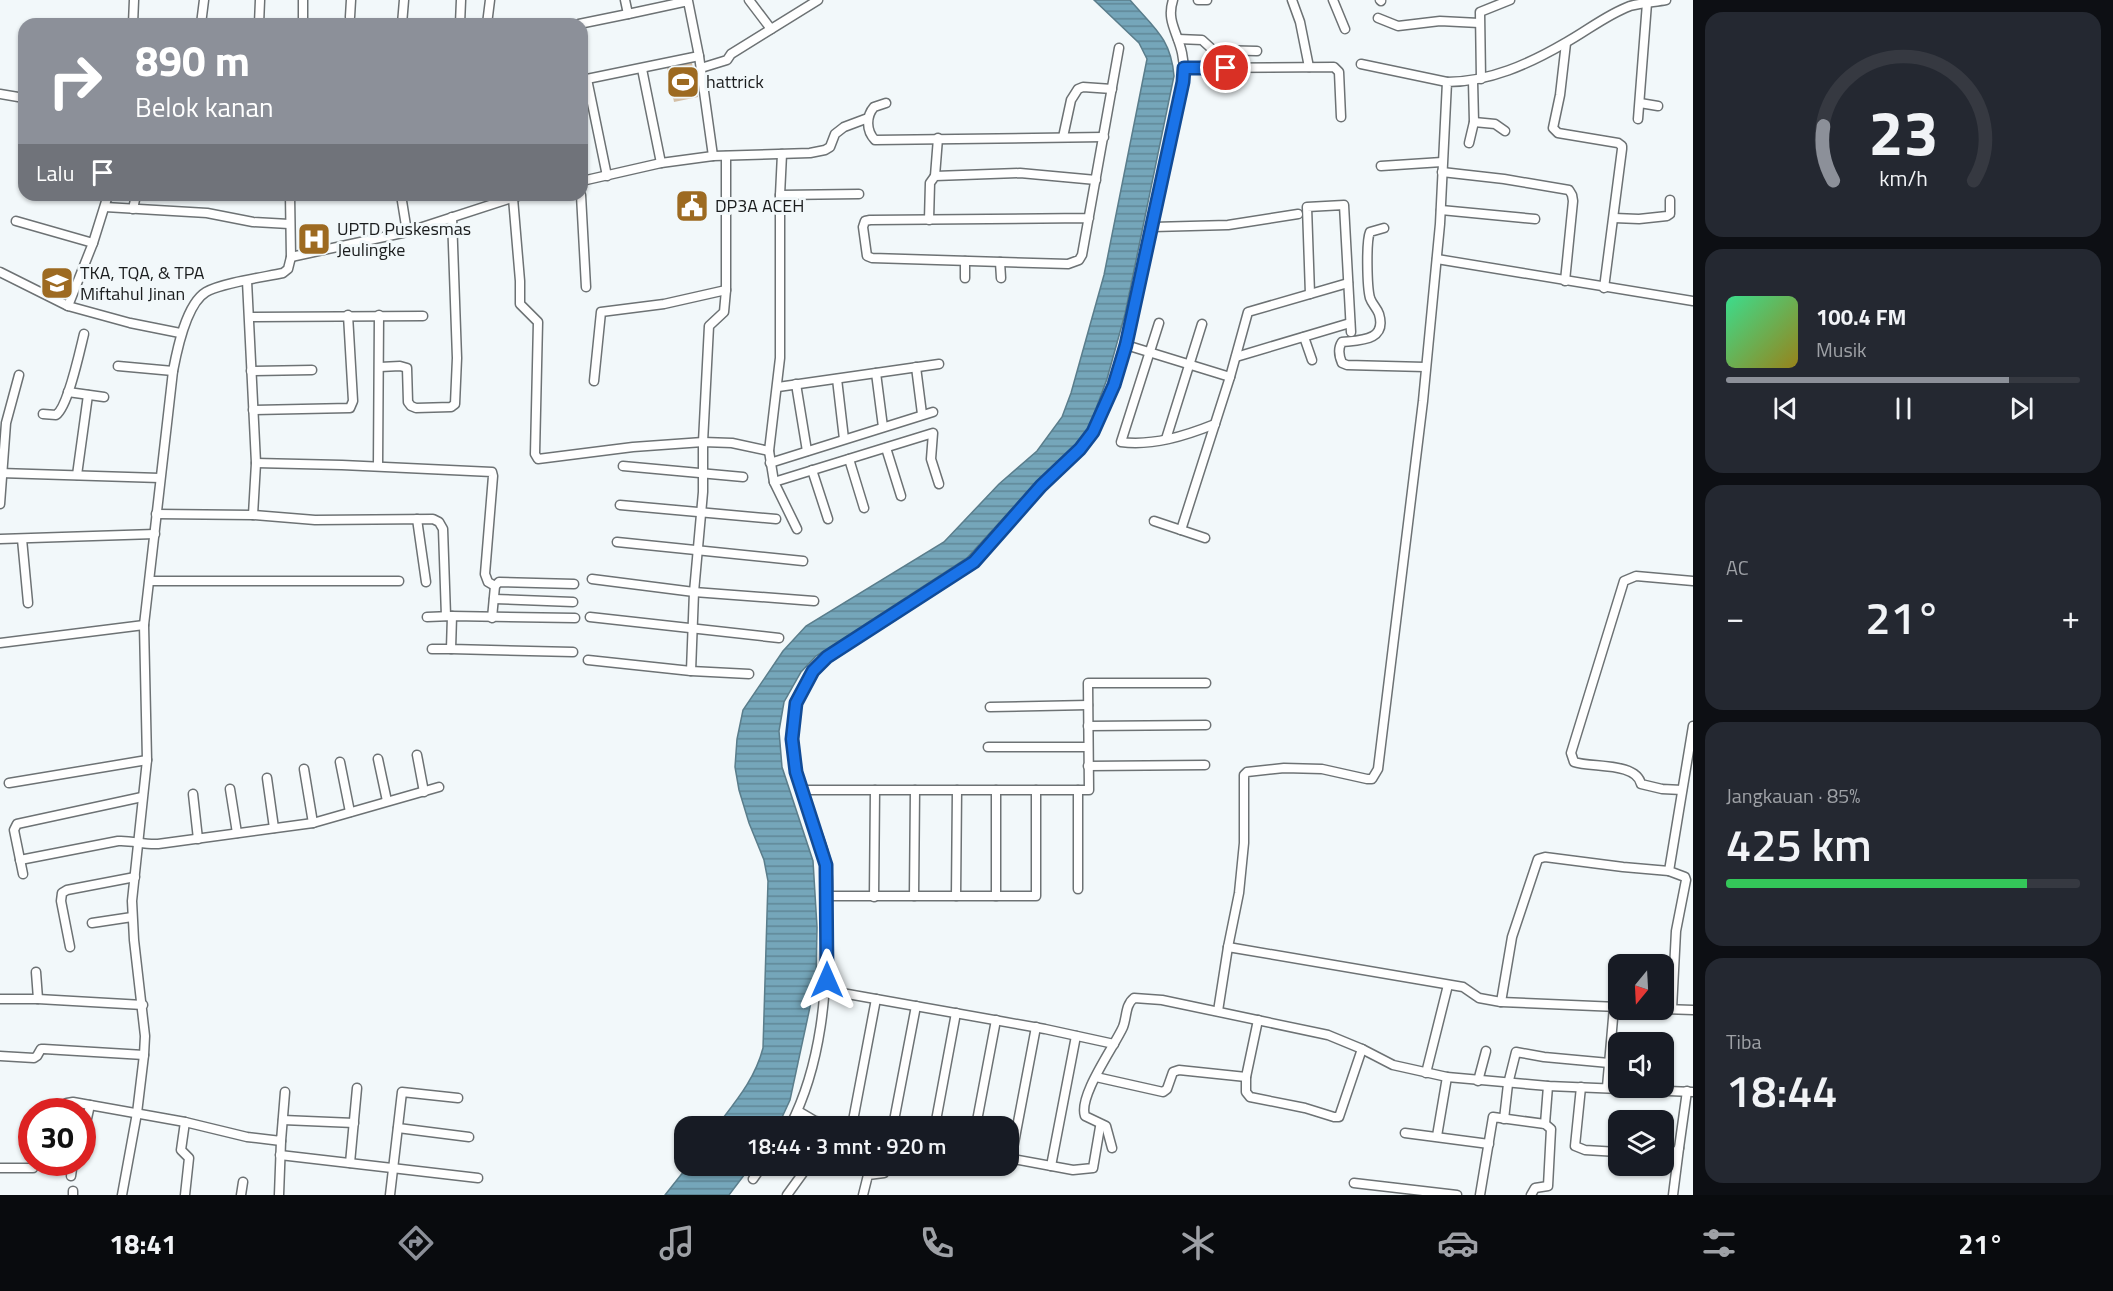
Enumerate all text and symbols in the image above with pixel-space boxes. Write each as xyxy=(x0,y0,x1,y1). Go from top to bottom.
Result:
text: 890 m xyxy=(135,28,250,92)
icon: right xyxy=(36,42,114,120)
pin xyxy=(1200,42,1251,93)
icon: arrive xyxy=(1209,51,1242,84)
sports icon: hattrick xyxy=(665,64,701,100)
place label: hattrick xyxy=(706,68,764,95)
text: 23 xyxy=(1868,84,1938,179)
text: Belok kanan xyxy=(135,86,274,127)
text: Lalu xyxy=(36,156,74,190)
icon: arrive xyxy=(86,156,119,189)
text: km/h xyxy=(1879,163,1927,195)
public building icon: DP3A ACEH xyxy=(674,188,710,224)
place label: DP3A ACEH xyxy=(715,192,804,219)
place label: UPTD Puskesmas Jeulingke xyxy=(337,215,471,263)
hospital icon: UPTD Puskesmas Jeulingke xyxy=(296,221,332,257)
place label: TKA, TQA, & TPA Miftahul Jinan xyxy=(80,259,205,307)
school or university icon: TKA, TQA, & TPA Miftahul Jinan xyxy=(39,265,75,301)
text: 100.4 FM xyxy=(1816,300,1906,334)
text: Musik xyxy=(1816,334,1867,365)
icon: previous xyxy=(1769,392,1802,425)
icon: pause xyxy=(1887,392,1920,425)
icon: next xyxy=(2005,392,2038,425)
text: AC xyxy=(1726,552,1749,583)
text: 21° xyxy=(1865,583,1941,651)
text: − xyxy=(1726,592,1744,642)
text: + xyxy=(2062,592,2080,642)
text: Jangkauan · 85% xyxy=(1726,780,1860,811)
text: 425 km xyxy=(1726,810,1872,878)
position arrow xyxy=(795,948,859,1012)
north arrow xyxy=(1608,954,1674,1020)
map controls xyxy=(1608,954,1674,1176)
text: Tiba xyxy=(1726,1026,1761,1057)
button: sound xyxy=(1608,1032,1674,1098)
text: 18:44 xyxy=(1726,1056,1838,1124)
speed limit sign: 30 xyxy=(18,1098,96,1176)
button: layers xyxy=(1608,1110,1674,1176)
text: 18:44 · 3 mnt · 920 m xyxy=(746,1129,947,1163)
icon: directions xyxy=(395,1222,437,1264)
icon: music xyxy=(656,1222,698,1264)
icon: phone xyxy=(916,1222,958,1264)
icon: climate xyxy=(1177,1222,1219,1264)
icon: car xyxy=(1437,1222,1479,1264)
icon: filters xyxy=(1698,1222,1740,1264)
text: 18:41 xyxy=(109,1223,177,1264)
text: 21° xyxy=(1958,1223,2004,1264)

